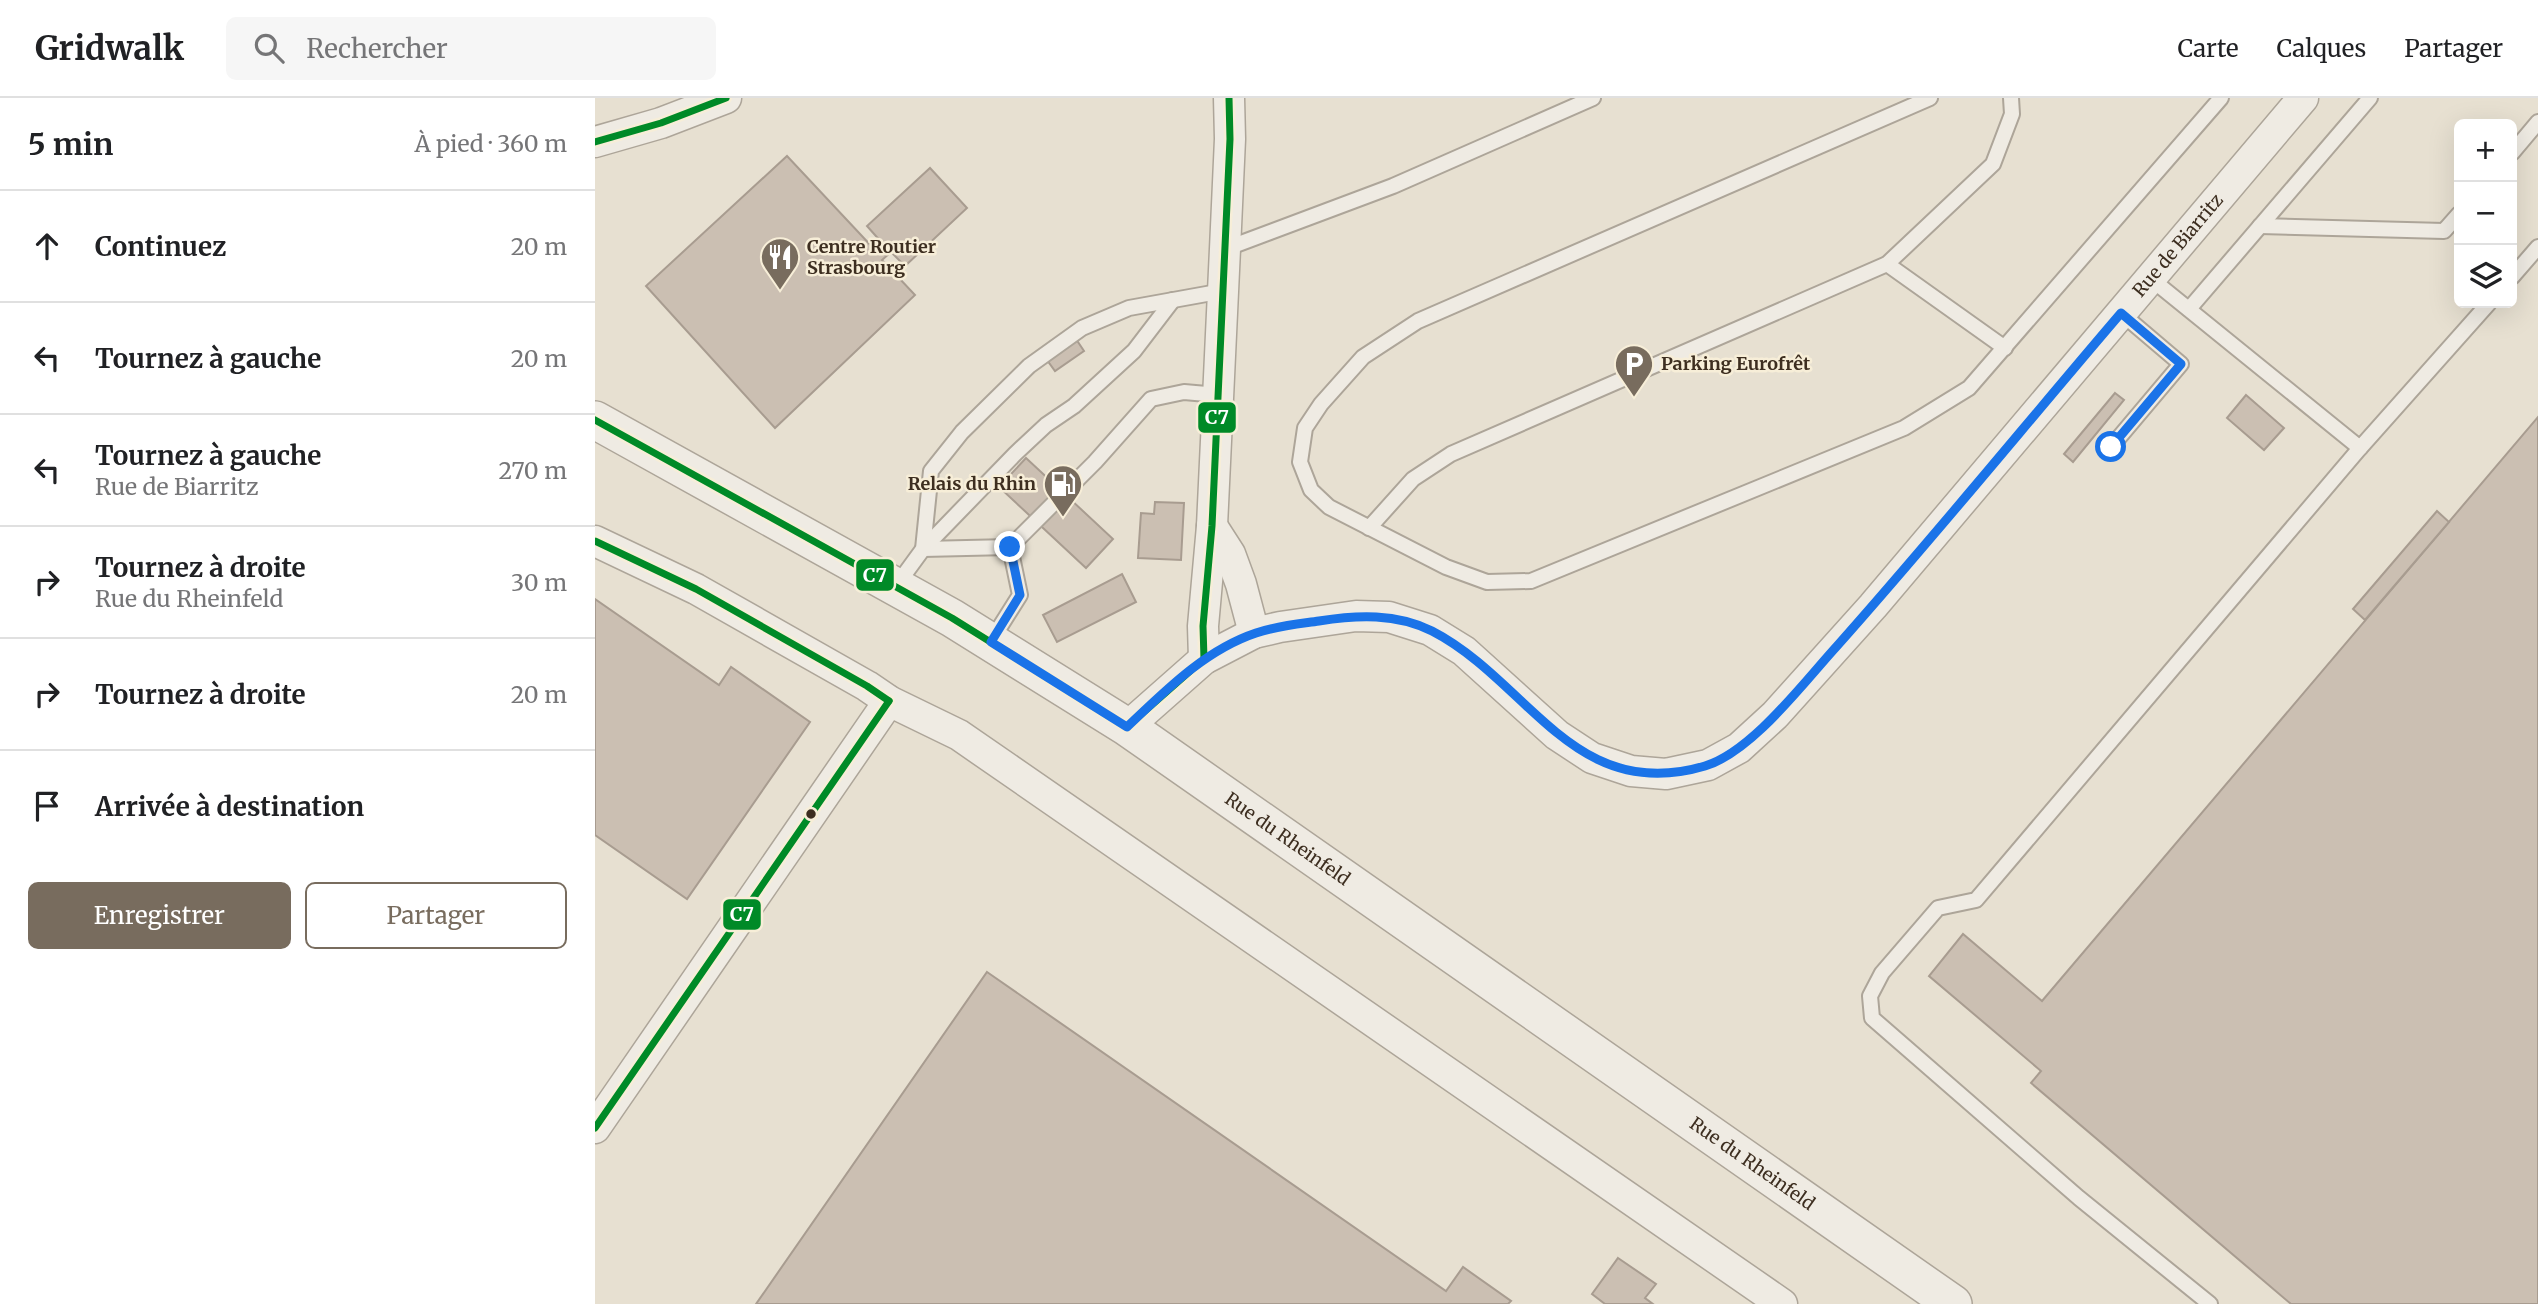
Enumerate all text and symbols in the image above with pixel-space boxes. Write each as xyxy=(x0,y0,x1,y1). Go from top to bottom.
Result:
search box xyxy=(226,17,716,80)
text: Gridwalk xyxy=(35,28,184,69)
icon: search xyxy=(250,29,288,67)
text: Rechercher xyxy=(306,32,448,65)
text: Carte xyxy=(2177,33,2238,64)
text: Calques xyxy=(2276,33,2366,64)
text: Partager xyxy=(2404,33,2503,64)
map controls xyxy=(2454,119,2517,308)
button: + xyxy=(2454,119,2517,182)
text: 5 min xyxy=(28,125,113,163)
text: À pied · 360 m xyxy=(414,129,567,158)
button: − xyxy=(2454,182,2517,245)
street label: Rue de Biarritz xyxy=(2128,189,2228,301)
icon: ahead xyxy=(28,227,66,265)
text: Continuez xyxy=(95,230,226,263)
text: 20 m xyxy=(511,232,567,261)
place label: Centre Routier Strasbourg xyxy=(807,235,936,279)
restaurant icon: Centre Routier Strasbourg xyxy=(759,236,801,291)
button: layers xyxy=(2454,245,2517,308)
icon: left xyxy=(28,339,66,377)
text: Tournez à gauche xyxy=(95,342,321,375)
parking icon: Parking Eurofrêt xyxy=(1613,343,1655,398)
text: 20 m xyxy=(511,344,567,373)
place label: Parking Eurofrêt xyxy=(1661,352,1811,375)
line badge: C7 xyxy=(1197,401,1237,434)
text: C7 xyxy=(1205,405,1229,429)
route start xyxy=(2095,431,2126,462)
text: Tournez à gauche xyxy=(95,439,321,472)
icon: left xyxy=(28,451,66,489)
text: 270 m xyxy=(499,456,567,485)
fuel station icon: Relais du Rhin xyxy=(1042,463,1084,518)
text: Rue de Biarritz xyxy=(95,472,259,501)
place label: Relais du Rhin xyxy=(908,472,1036,495)
route end xyxy=(994,531,1025,562)
text: Tournez à droite xyxy=(95,551,306,584)
line badge: C7 xyxy=(855,558,895,592)
icon: right xyxy=(28,563,66,601)
text: C7 xyxy=(863,563,887,587)
text: 30 m xyxy=(511,568,567,597)
text: Rue du Rheinfeld xyxy=(95,584,283,613)
icon: right xyxy=(28,675,66,713)
text: Tournez à droite xyxy=(95,678,306,711)
text: 20 m xyxy=(511,680,567,709)
icon: arrive xyxy=(28,787,66,825)
street label: Rue du Rheinfeld xyxy=(1221,787,1355,890)
text: Arrivée à destination xyxy=(95,790,364,823)
unlabelled marker xyxy=(804,807,818,821)
button: Enregistrer xyxy=(28,882,291,949)
button: Partager xyxy=(305,882,567,949)
line badge: C7 xyxy=(722,898,762,931)
text: C7 xyxy=(730,902,754,926)
street label: Rue du Rheinfeld xyxy=(1685,1112,1820,1215)

